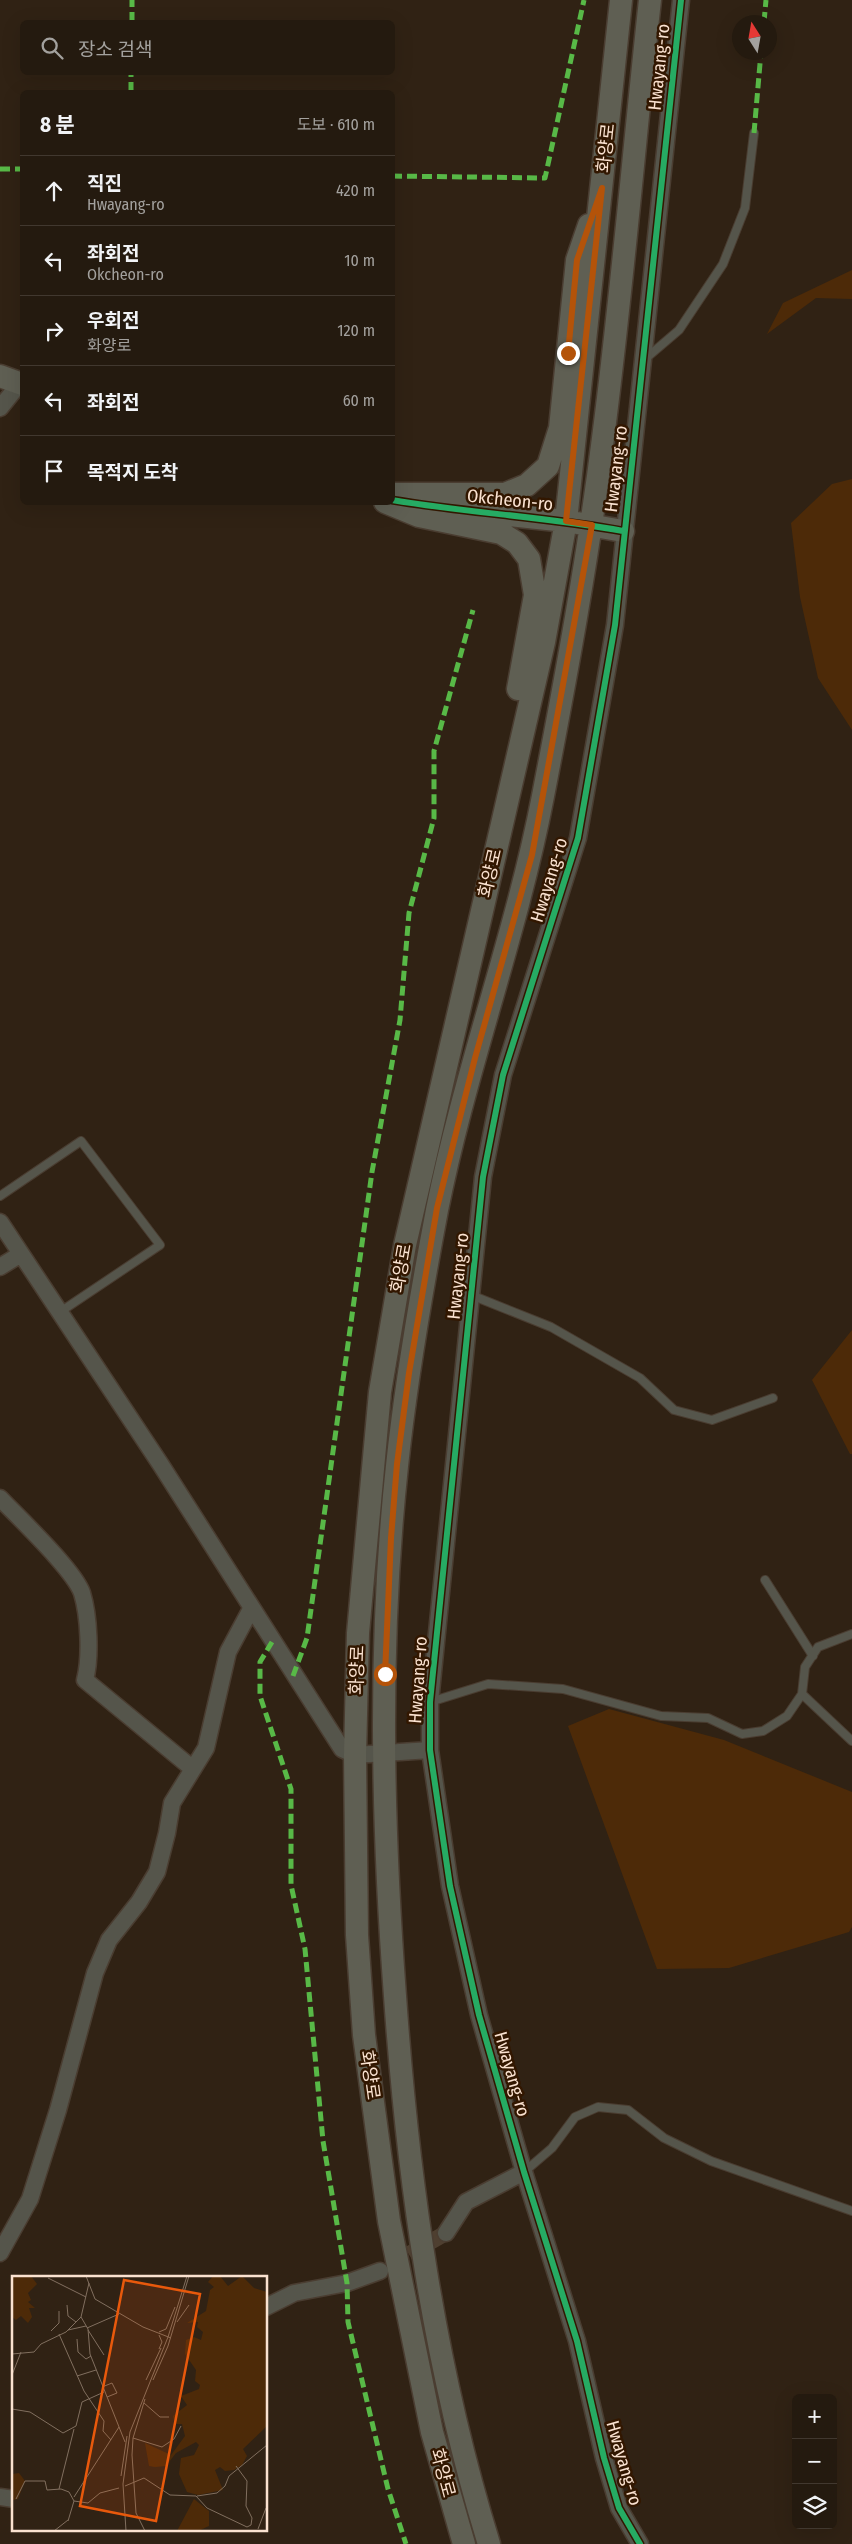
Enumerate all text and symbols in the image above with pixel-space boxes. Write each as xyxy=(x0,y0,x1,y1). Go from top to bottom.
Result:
north arrow xyxy=(732,15,777,60)
search box xyxy=(20,20,395,75)
street label: Hwayang-ro xyxy=(643,22,675,112)
icon: search xyxy=(38,34,66,62)
text: 장소 검색 xyxy=(78,38,152,61)
text: 8 분 xyxy=(40,112,75,138)
text: 도보 · 610 m xyxy=(297,115,375,134)
street label: 화양로 xyxy=(592,122,620,174)
text: 직진 xyxy=(87,172,122,195)
icon: ahead xyxy=(40,177,68,205)
text: 420 m xyxy=(336,181,375,200)
text: Hwayang-ro xyxy=(87,195,165,214)
text: 좌회전 xyxy=(87,242,139,265)
icon: left xyxy=(40,247,68,275)
text: 10 m xyxy=(344,251,375,270)
text: Okcheon-ro xyxy=(87,265,164,284)
text: 우회전 xyxy=(87,309,139,332)
icon: right xyxy=(40,317,68,345)
text: 120 m xyxy=(337,321,375,340)
text: 화양로 xyxy=(87,336,131,355)
route end xyxy=(557,342,580,365)
icon: left xyxy=(40,387,68,415)
text: 좌회전 xyxy=(87,391,139,414)
text: 60 m xyxy=(343,391,375,410)
street label: Hwayang-ro xyxy=(600,424,632,514)
icon: arrive xyxy=(40,457,68,485)
text: 목적지 도착 xyxy=(87,461,178,484)
street label: Okcheon-ro xyxy=(466,485,554,515)
street label: Hwayang-ro xyxy=(526,835,572,925)
street label: 화양로 xyxy=(474,846,506,900)
street label: Hwayang-ro xyxy=(442,1231,474,1321)
street label: 화양로 xyxy=(386,1242,416,1294)
street label: Hwayang-ro xyxy=(404,1636,432,1724)
street label: 화양로 xyxy=(345,1645,369,1695)
route start xyxy=(374,1663,397,1686)
street label: Hwayang-ro xyxy=(489,2029,535,2119)
street label: 화양로 xyxy=(356,2049,384,2101)
inset map xyxy=(12,2276,268,2532)
map controls xyxy=(792,2394,837,2529)
button: + xyxy=(792,2394,837,2439)
street label: Hwayang-ro xyxy=(601,2418,647,2508)
button: − xyxy=(792,2439,837,2484)
street label: 화양로 xyxy=(426,2446,460,2500)
button: layers xyxy=(792,2484,837,2529)

